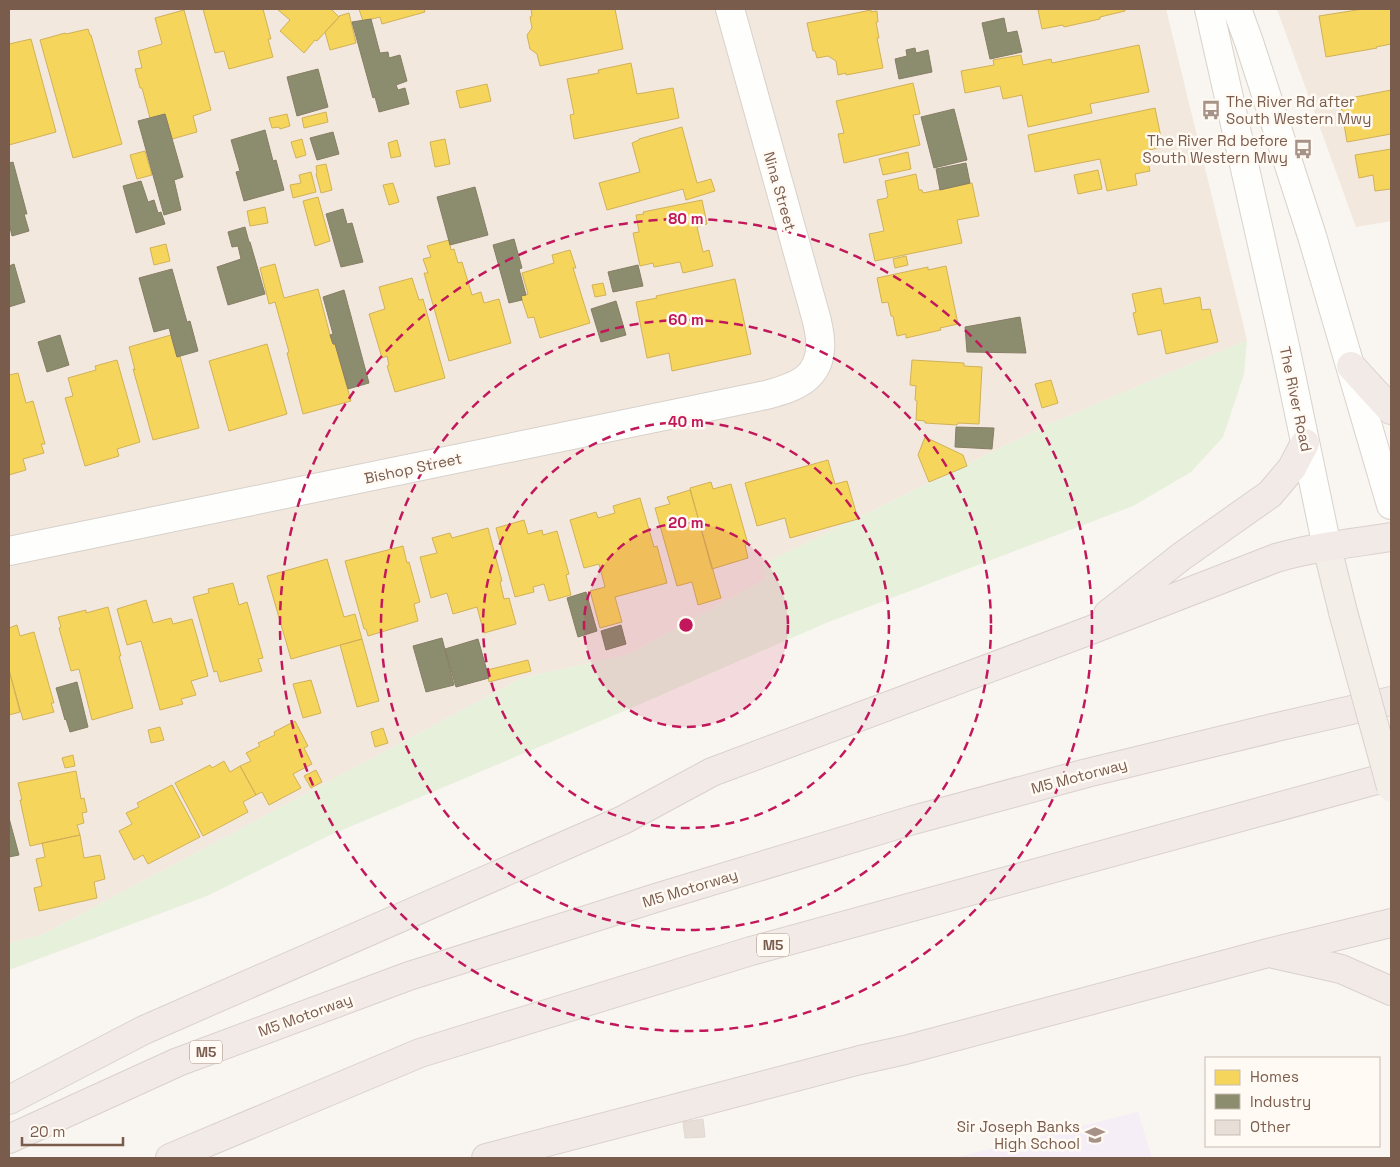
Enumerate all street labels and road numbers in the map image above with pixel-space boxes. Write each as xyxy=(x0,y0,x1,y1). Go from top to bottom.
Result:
street label: Nina Street xyxy=(760,149,800,233)
street label: The River Road xyxy=(1276,345,1316,453)
street label: Bishop Street xyxy=(362,448,464,488)
street label: M5 Motorway xyxy=(1029,754,1129,798)
street label: M5 Motorway xyxy=(640,864,740,912)
road number: M5 xyxy=(757,934,789,956)
street label: M5 Motorway xyxy=(255,989,355,1041)
road number: M5 xyxy=(190,1040,222,1064)

